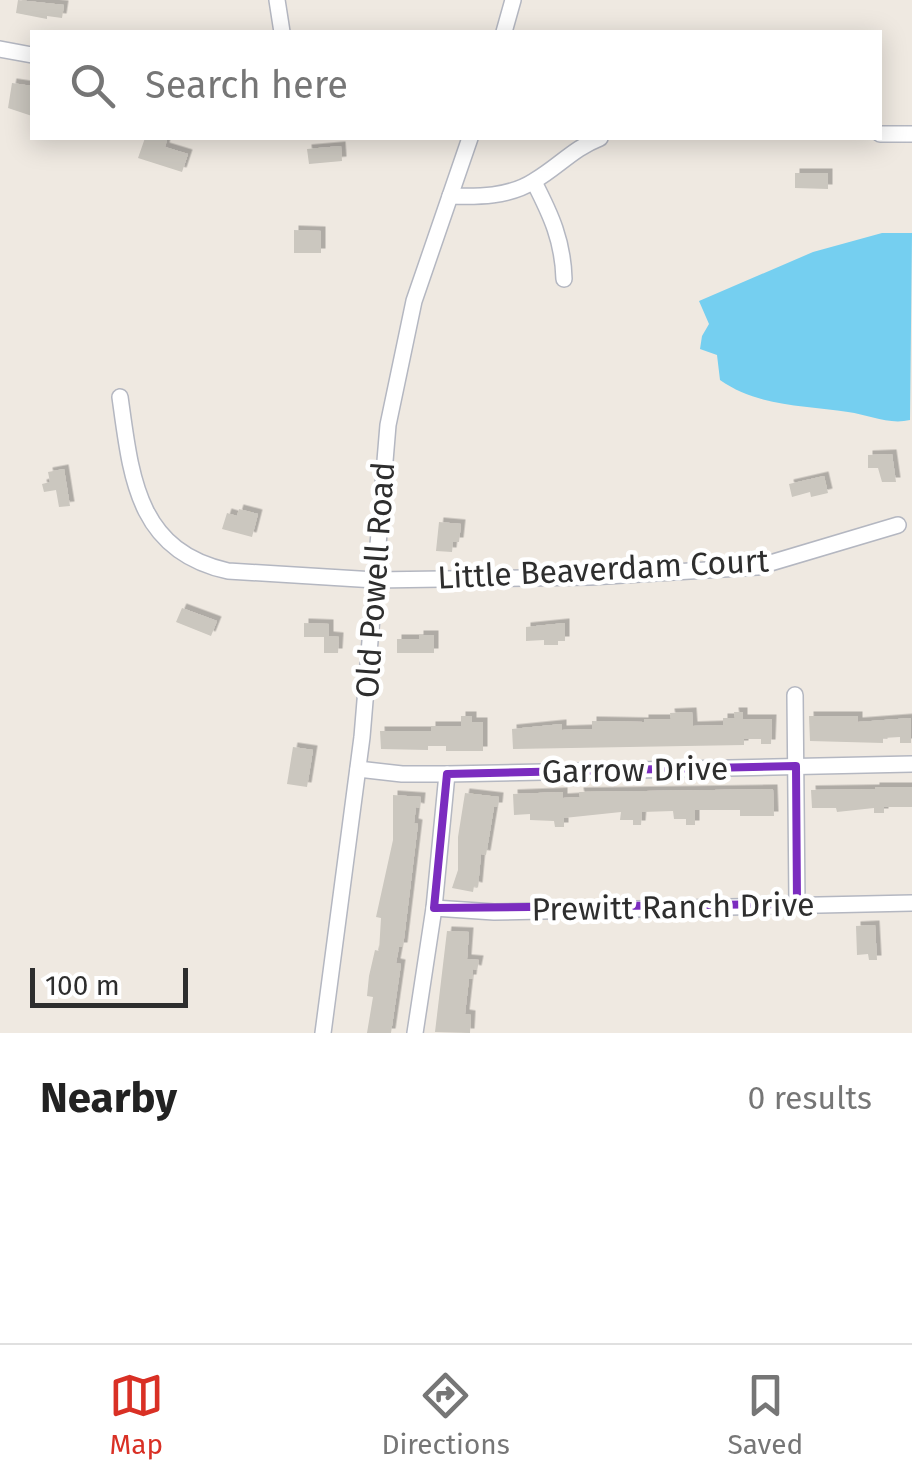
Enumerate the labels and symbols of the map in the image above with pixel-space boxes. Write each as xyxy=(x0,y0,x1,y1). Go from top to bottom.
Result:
street label: Old Powell Road xyxy=(348,461,402,699)
street label: Little Beaverdam Court xyxy=(436,541,770,597)
street label: Garrow Drive xyxy=(541,749,729,791)
street label: Prewitt Ranch Drive xyxy=(531,886,815,928)
scale bar xyxy=(30,963,188,1008)

